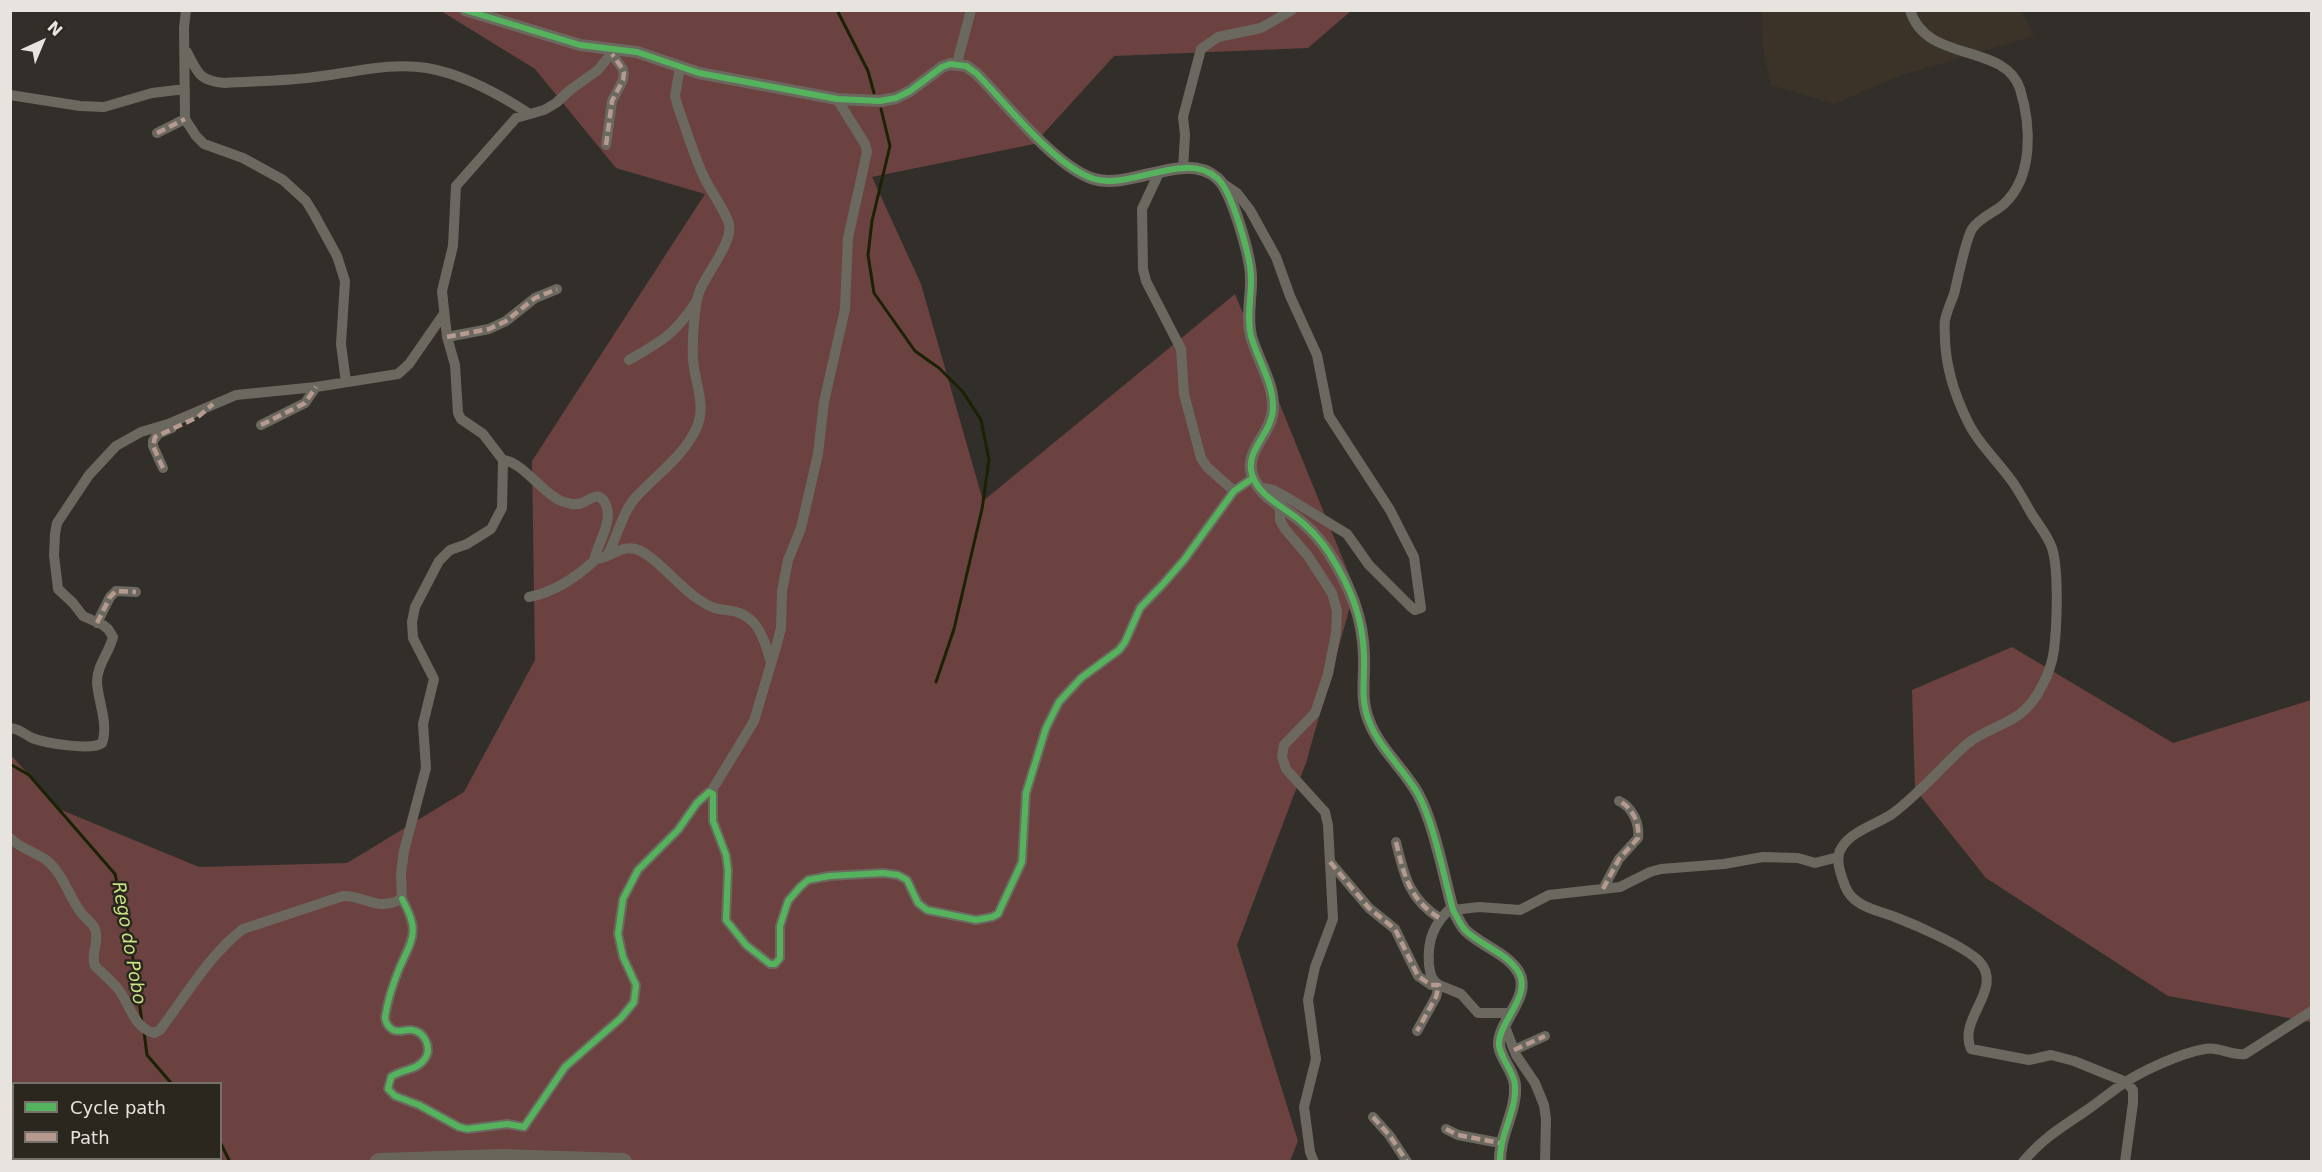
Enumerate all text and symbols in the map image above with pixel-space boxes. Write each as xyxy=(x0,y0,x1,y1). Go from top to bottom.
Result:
north arrow xyxy=(12,12,72,72)
text: N xyxy=(43,17,66,40)
water label: Rego do Pobo xyxy=(107,880,149,1006)
legend xyxy=(12,1082,222,1160)
text: Cycle path xyxy=(70,1097,166,1118)
text: Path xyxy=(70,1127,110,1148)

